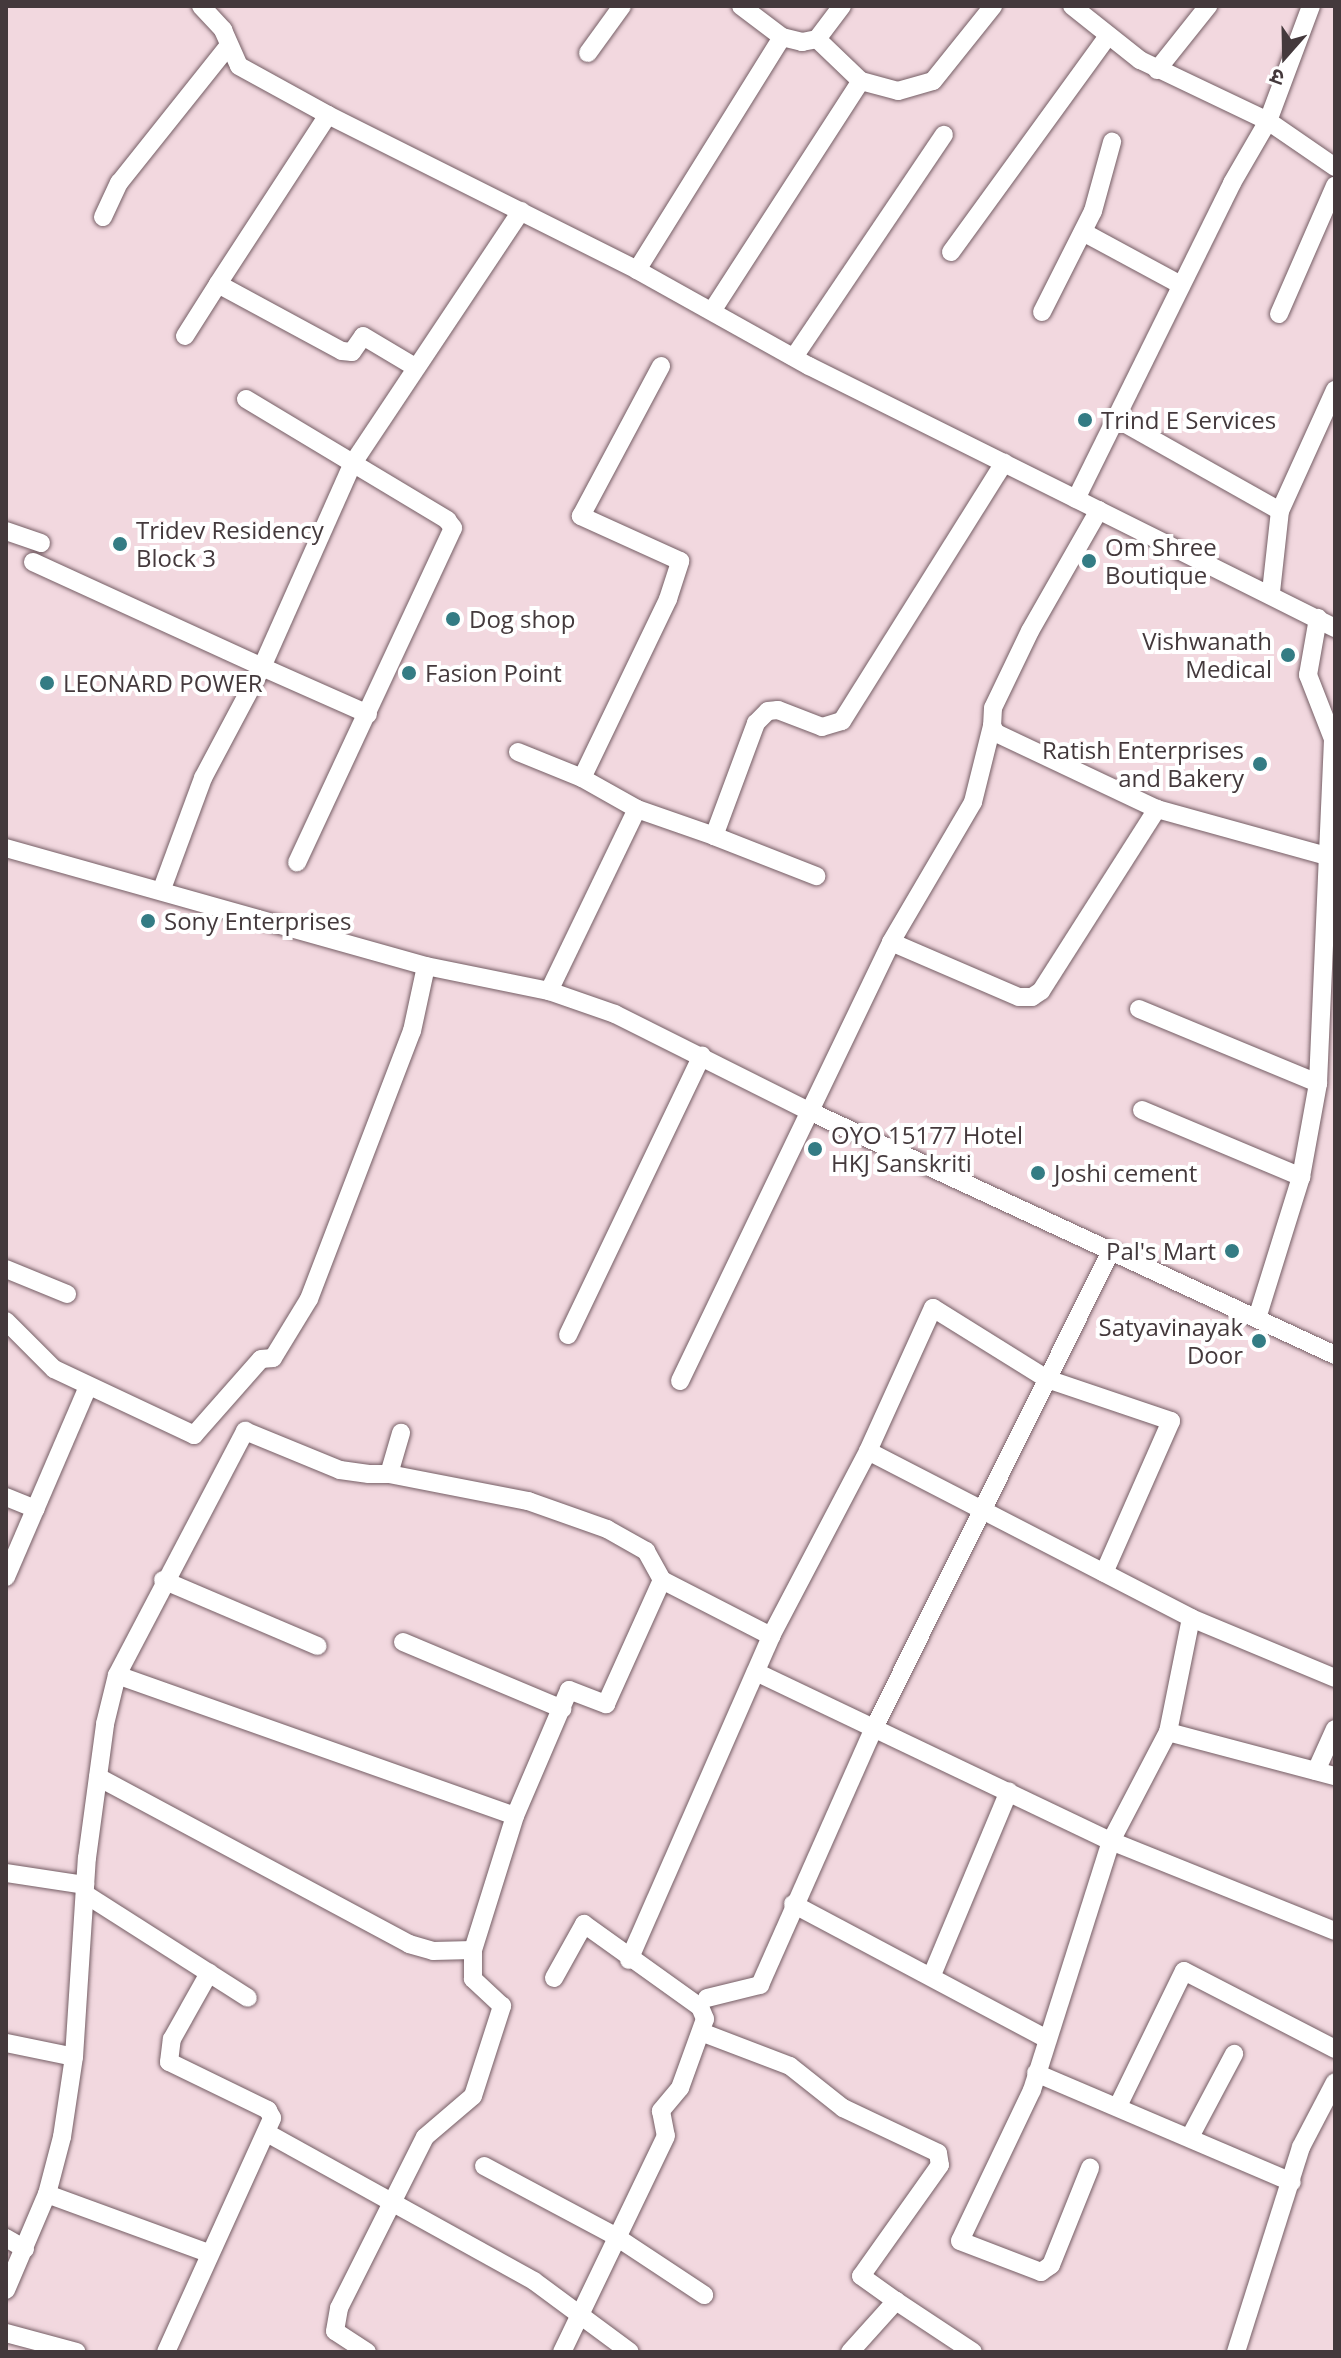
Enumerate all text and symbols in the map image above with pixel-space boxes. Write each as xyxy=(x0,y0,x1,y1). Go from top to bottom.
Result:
north arrow xyxy=(1245,16,1325,96)
text: उ xyxy=(1266,62,1288,95)
place label: Trind E Services xyxy=(1101,406,1276,434)
marker: Trind E Services xyxy=(1076,411,1094,429)
place label: Tridev Residency Block 3 xyxy=(136,516,324,572)
place label: Om Shree Boutique xyxy=(1105,533,1217,589)
marker: Tridev Residency Block 3 xyxy=(111,535,129,553)
marker: Om Shree Boutique xyxy=(1080,552,1098,570)
place label: Dog shop xyxy=(469,605,575,633)
marker: Dog shop xyxy=(444,610,462,628)
place label: Vishwanath Medical xyxy=(1142,627,1272,683)
marker: Vishwanath Medical xyxy=(1279,646,1297,664)
place label: Fasion Point xyxy=(425,659,562,687)
marker: Fasion Point xyxy=(400,664,418,682)
place label: LEONARD POWER xyxy=(63,669,263,697)
marker: LEONARD POWER xyxy=(38,674,56,692)
place label: Ratish Enterprises and Bakery xyxy=(1042,736,1244,792)
marker: Ratish Enterprises and Bakery xyxy=(1251,755,1269,773)
place label: Sony Enterprises xyxy=(164,907,351,935)
marker: Sony Enterprises xyxy=(139,912,157,930)
place label: OYO 15177 Hotel HKJ Sanskriti xyxy=(831,1121,1023,1177)
marker: OYO 15177 Hotel HKJ Sanskriti xyxy=(806,1140,824,1158)
place label: Joshi cement xyxy=(1054,1159,1197,1187)
marker: Joshi cement xyxy=(1029,1164,1047,1182)
place label: Pal's Mart xyxy=(1106,1237,1216,1265)
marker: Pal's Mart xyxy=(1223,1242,1241,1260)
place label: Satyavinayak Door xyxy=(1099,1313,1243,1369)
marker: Satyavinayak Door xyxy=(1250,1332,1268,1350)

